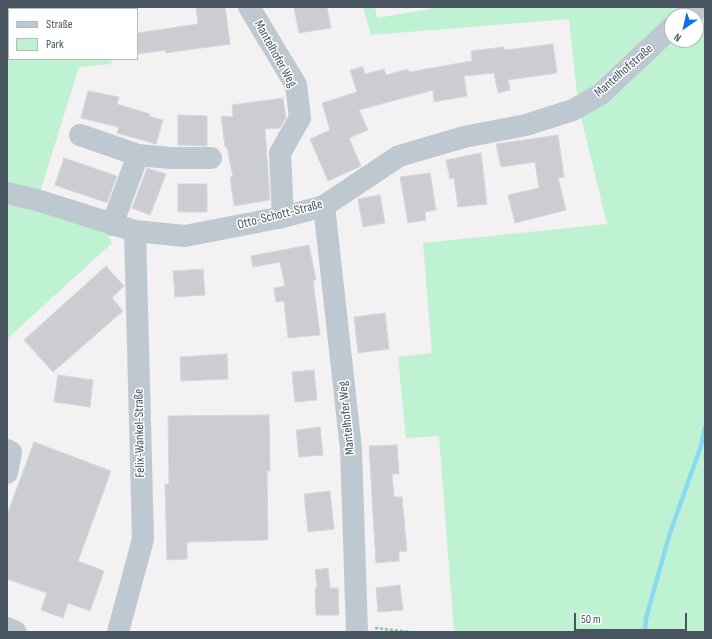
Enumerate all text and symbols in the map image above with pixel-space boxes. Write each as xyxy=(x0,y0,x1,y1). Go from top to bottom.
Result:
legend xyxy=(8,8,138,60)
north arrow xyxy=(664,8,704,48)
text: Straße xyxy=(46,17,73,32)
street label: Mantelhofer Weg xyxy=(250,18,300,90)
text: N xyxy=(671,31,684,45)
text: Park xyxy=(46,37,64,52)
street label: Mantelhofstraße xyxy=(592,41,656,101)
street label: Otto-Schott-Straße xyxy=(236,197,324,233)
street label: Mantelhofer Weg xyxy=(335,380,359,456)
street label: Felix-Wankel-Straße xyxy=(131,388,149,478)
scale bar xyxy=(576,605,689,631)
text: 50 m xyxy=(581,612,601,627)

